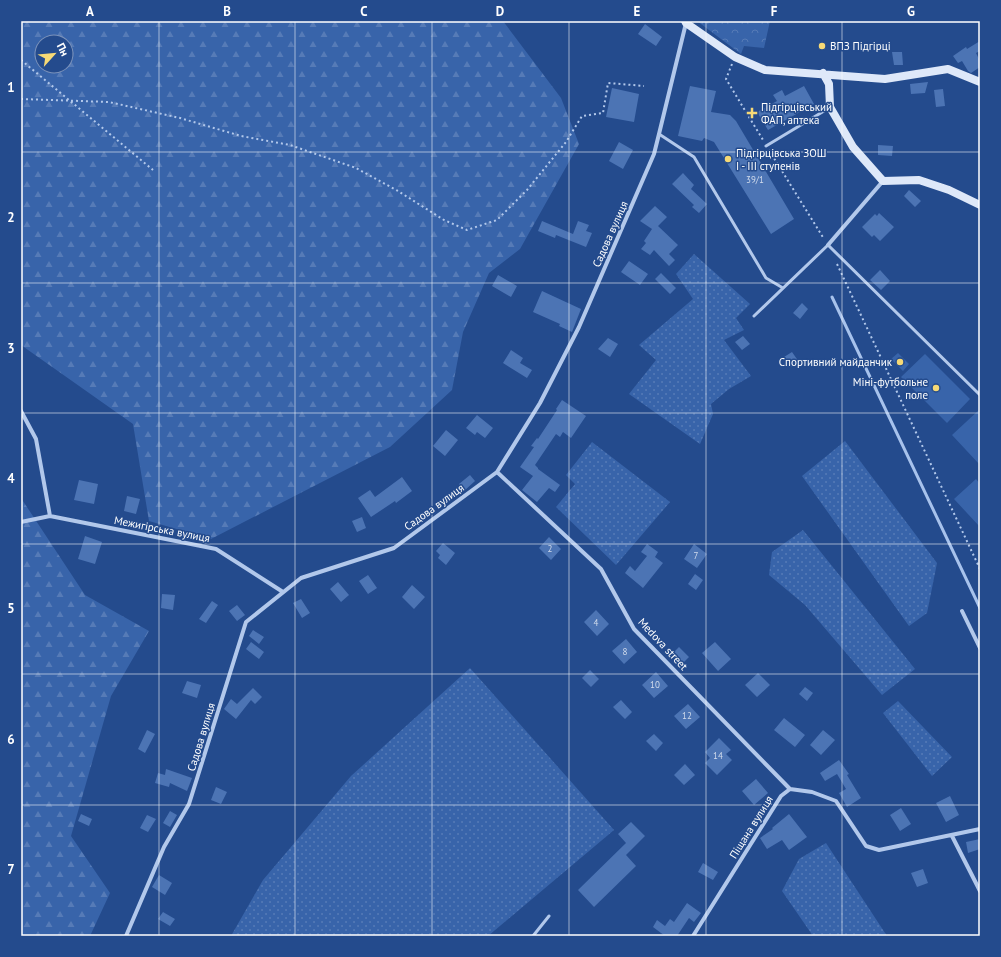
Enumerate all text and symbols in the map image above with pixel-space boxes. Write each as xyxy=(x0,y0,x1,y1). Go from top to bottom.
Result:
text: A xyxy=(86,3,94,20)
text: B xyxy=(223,3,231,20)
text: C xyxy=(360,3,368,20)
text: D xyxy=(496,3,504,20)
text: E xyxy=(634,3,641,20)
text: F xyxy=(771,3,778,20)
text: G xyxy=(907,3,915,20)
north arrow xyxy=(34,34,74,74)
place label: ВПЗ Підгірці xyxy=(830,39,891,53)
text: Пн xyxy=(54,41,72,58)
marker: ВПЗ Підгірці xyxy=(817,41,827,51)
text: 1 xyxy=(7,79,15,96)
place label: Підгірцівський ФАП, аптека xyxy=(761,100,832,127)
marker: Підгірцівський ФАП, аптека xyxy=(746,107,758,119)
place label: Підгірцівська ЗОШ І - ІІІ ступенів xyxy=(736,146,826,173)
marker: Підгірцівська ЗОШ І - ІІІ ступенів xyxy=(723,154,733,164)
house number: 39/1 xyxy=(746,174,764,185)
street label: Садова вулиця xyxy=(589,199,631,269)
text: 2 xyxy=(7,209,15,226)
text: 3 xyxy=(7,340,15,357)
place label: Спортивний майданчик xyxy=(779,355,893,369)
marker: Спортивний майданчик xyxy=(895,357,905,367)
place label: Міні-футбольне поле xyxy=(853,375,928,402)
marker: Міні-футбольне поле xyxy=(931,383,941,393)
text: 4 xyxy=(7,470,15,487)
street label: Садова вулиця xyxy=(401,481,467,533)
street label: Межигірська вулиця xyxy=(113,513,211,545)
house number: 2 xyxy=(548,543,553,554)
house number: 7 xyxy=(694,550,699,561)
text: 5 xyxy=(7,600,15,617)
street label: Medova street xyxy=(635,615,691,673)
house number: 4 xyxy=(594,617,599,628)
house number: 8 xyxy=(623,646,628,657)
house number: 10 xyxy=(650,679,660,690)
street label: Садова вулиця xyxy=(184,701,218,773)
house number: 12 xyxy=(682,710,692,721)
text: 6 xyxy=(7,731,15,748)
house number: 14 xyxy=(713,750,723,761)
street label: Піщана вулиця xyxy=(726,793,776,861)
text: 7 xyxy=(7,861,15,878)

